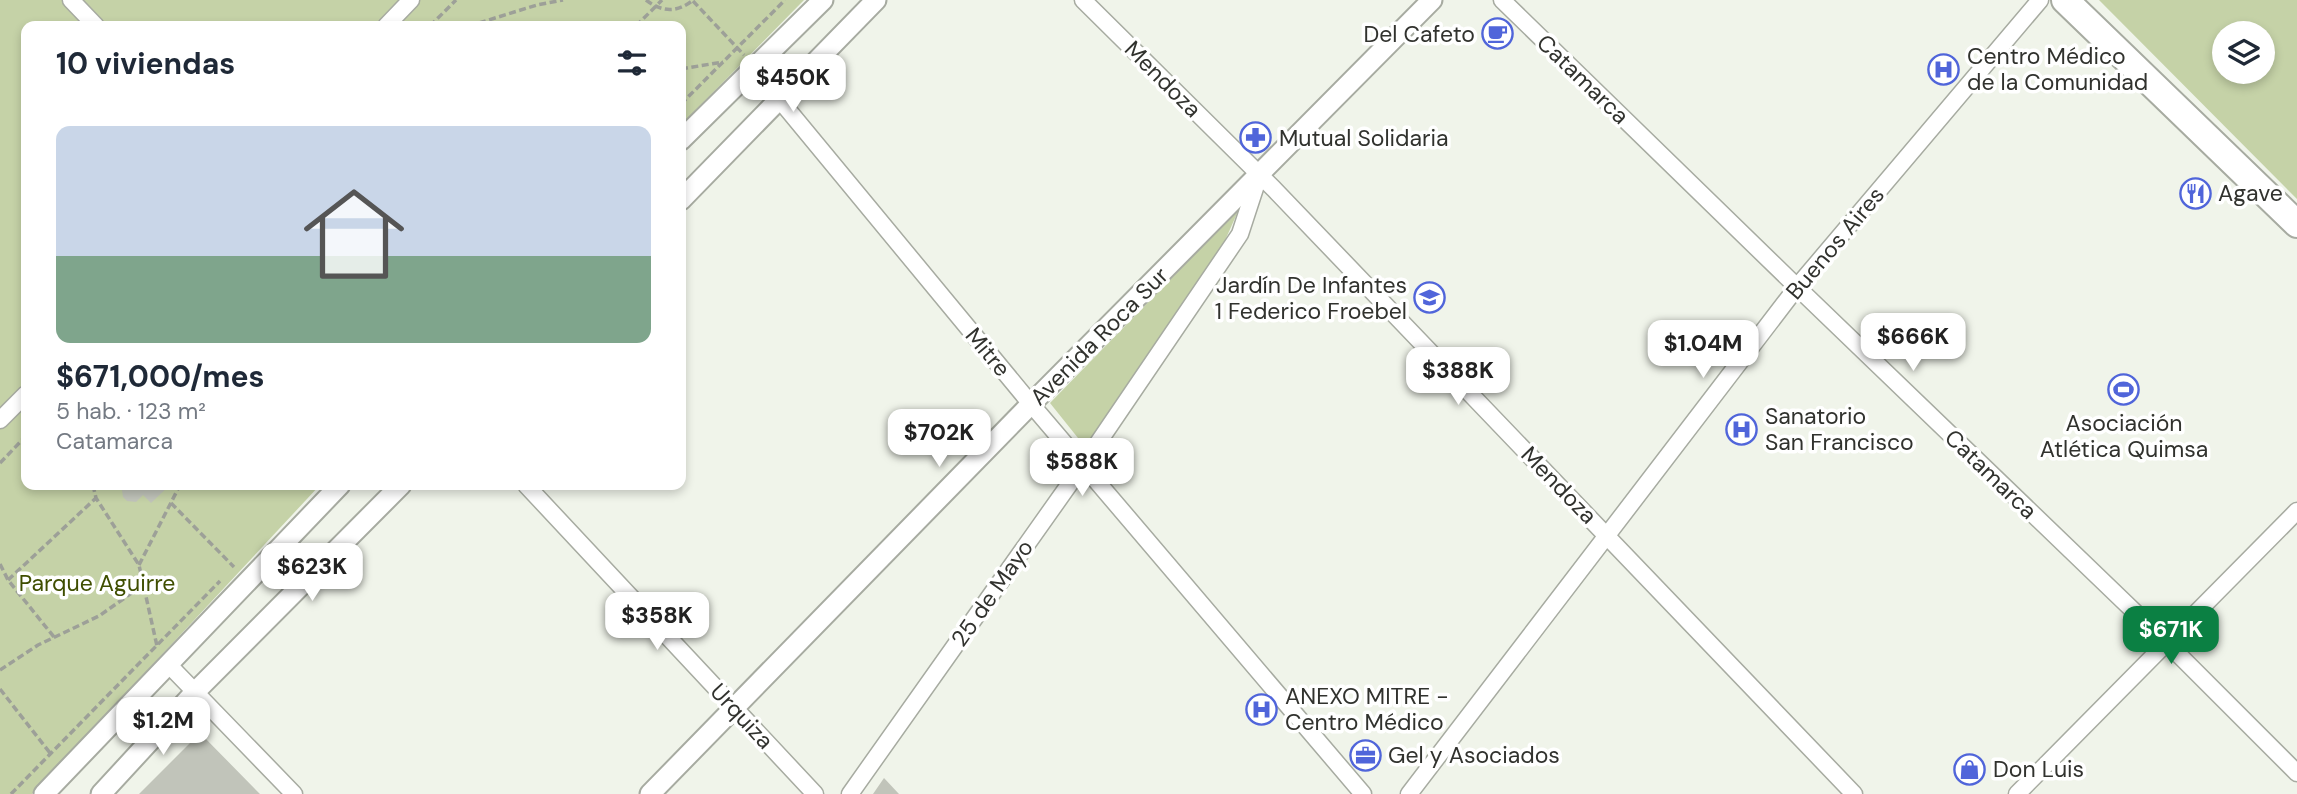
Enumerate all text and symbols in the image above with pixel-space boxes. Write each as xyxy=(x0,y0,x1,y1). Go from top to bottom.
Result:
cafe icon: Del Cafeto xyxy=(1481,17,1515,51)
place label: Del Cafeto xyxy=(1363,19,1475,49)
map controls xyxy=(2212,21,2275,84)
button: layers xyxy=(2212,21,2275,84)
street label: Catamarca xyxy=(1531,28,1635,130)
street label: Mendoza xyxy=(1118,34,1208,124)
place label: Centro Médico de la Comunidad xyxy=(1967,41,2148,97)
text: 10 viviendas xyxy=(56,44,235,83)
icon: filters xyxy=(613,44,651,82)
hospital icon: Centro Médico de la Comunidad xyxy=(1927,52,1961,86)
pin: $450K xyxy=(744,54,842,114)
text: $450K xyxy=(756,62,830,92)
pharmacy icon: Mutual Solidaria xyxy=(1239,121,1273,155)
place label: Mutual Solidaria xyxy=(1279,123,1449,153)
icon: home xyxy=(291,171,417,297)
restaurant icon: Agave xyxy=(2178,176,2212,210)
place label: Agave xyxy=(2218,178,2283,208)
street label: Buenos Aires xyxy=(1779,180,1891,306)
street label: Avenida Roca Sur xyxy=(1023,260,1175,412)
place label: Jardín De Infantes 1 Federico Froebel xyxy=(1215,270,1407,326)
school or university icon: Jardín De Infantes 1 Federico Froebel xyxy=(1413,281,1447,315)
pin: $666K xyxy=(1864,314,1962,373)
pin: $1.04M xyxy=(1646,320,1760,380)
street label: Mitre xyxy=(959,321,1017,383)
text: $666K xyxy=(1877,321,1949,351)
text: $1.04M xyxy=(1664,328,1742,358)
pin: $388K xyxy=(1409,348,1507,407)
text: $388K xyxy=(1422,355,1494,385)
text: $671,000/mes xyxy=(56,357,264,396)
sports icon: Asociación Atlética Quimsa xyxy=(2107,372,2141,406)
text: 5 hab. · 123 m² xyxy=(56,396,206,426)
place label: Sanatorio San Francisco xyxy=(1765,401,1914,457)
place label: Asociación Atlética Quimsa xyxy=(2040,408,2208,464)
pin: $702K xyxy=(890,410,988,469)
hospital icon: Sanatorio San Francisco xyxy=(1725,412,1759,446)
text: $702K xyxy=(904,417,974,447)
street label: Catamarca xyxy=(1939,423,2043,525)
text: Catamarca xyxy=(56,426,173,456)
pin: $588K xyxy=(1033,438,1131,498)
street label: Mendoza xyxy=(1515,440,1603,530)
text: $588K xyxy=(1046,446,1118,476)
street label: 25 de Mayo xyxy=(944,534,1040,652)
pin: $623K xyxy=(263,544,361,603)
text: $623K xyxy=(277,551,347,581)
park label: Parque Aguirre xyxy=(19,568,175,598)
pin: $358K xyxy=(608,592,706,652)
text: $358K xyxy=(621,600,693,630)
pin: $671K xyxy=(2122,606,2220,666)
text: $671K xyxy=(2139,614,2203,644)
street label: Urquiza xyxy=(704,677,780,755)
place label: ANEXO MITRE - Centro Médico xyxy=(1285,681,1449,737)
hospital icon: ANEXO MITRE - Centro Médico xyxy=(1245,692,1279,726)
pin: $1.2M xyxy=(114,698,212,757)
text: $1.2M xyxy=(132,705,194,735)
office icon: Gel y Asociados xyxy=(1348,738,1382,772)
place label: Gel y Asociados xyxy=(1388,740,1560,770)
shop icon: Don Luis xyxy=(1953,752,1987,786)
place label: Don Luis xyxy=(1993,754,2084,784)

